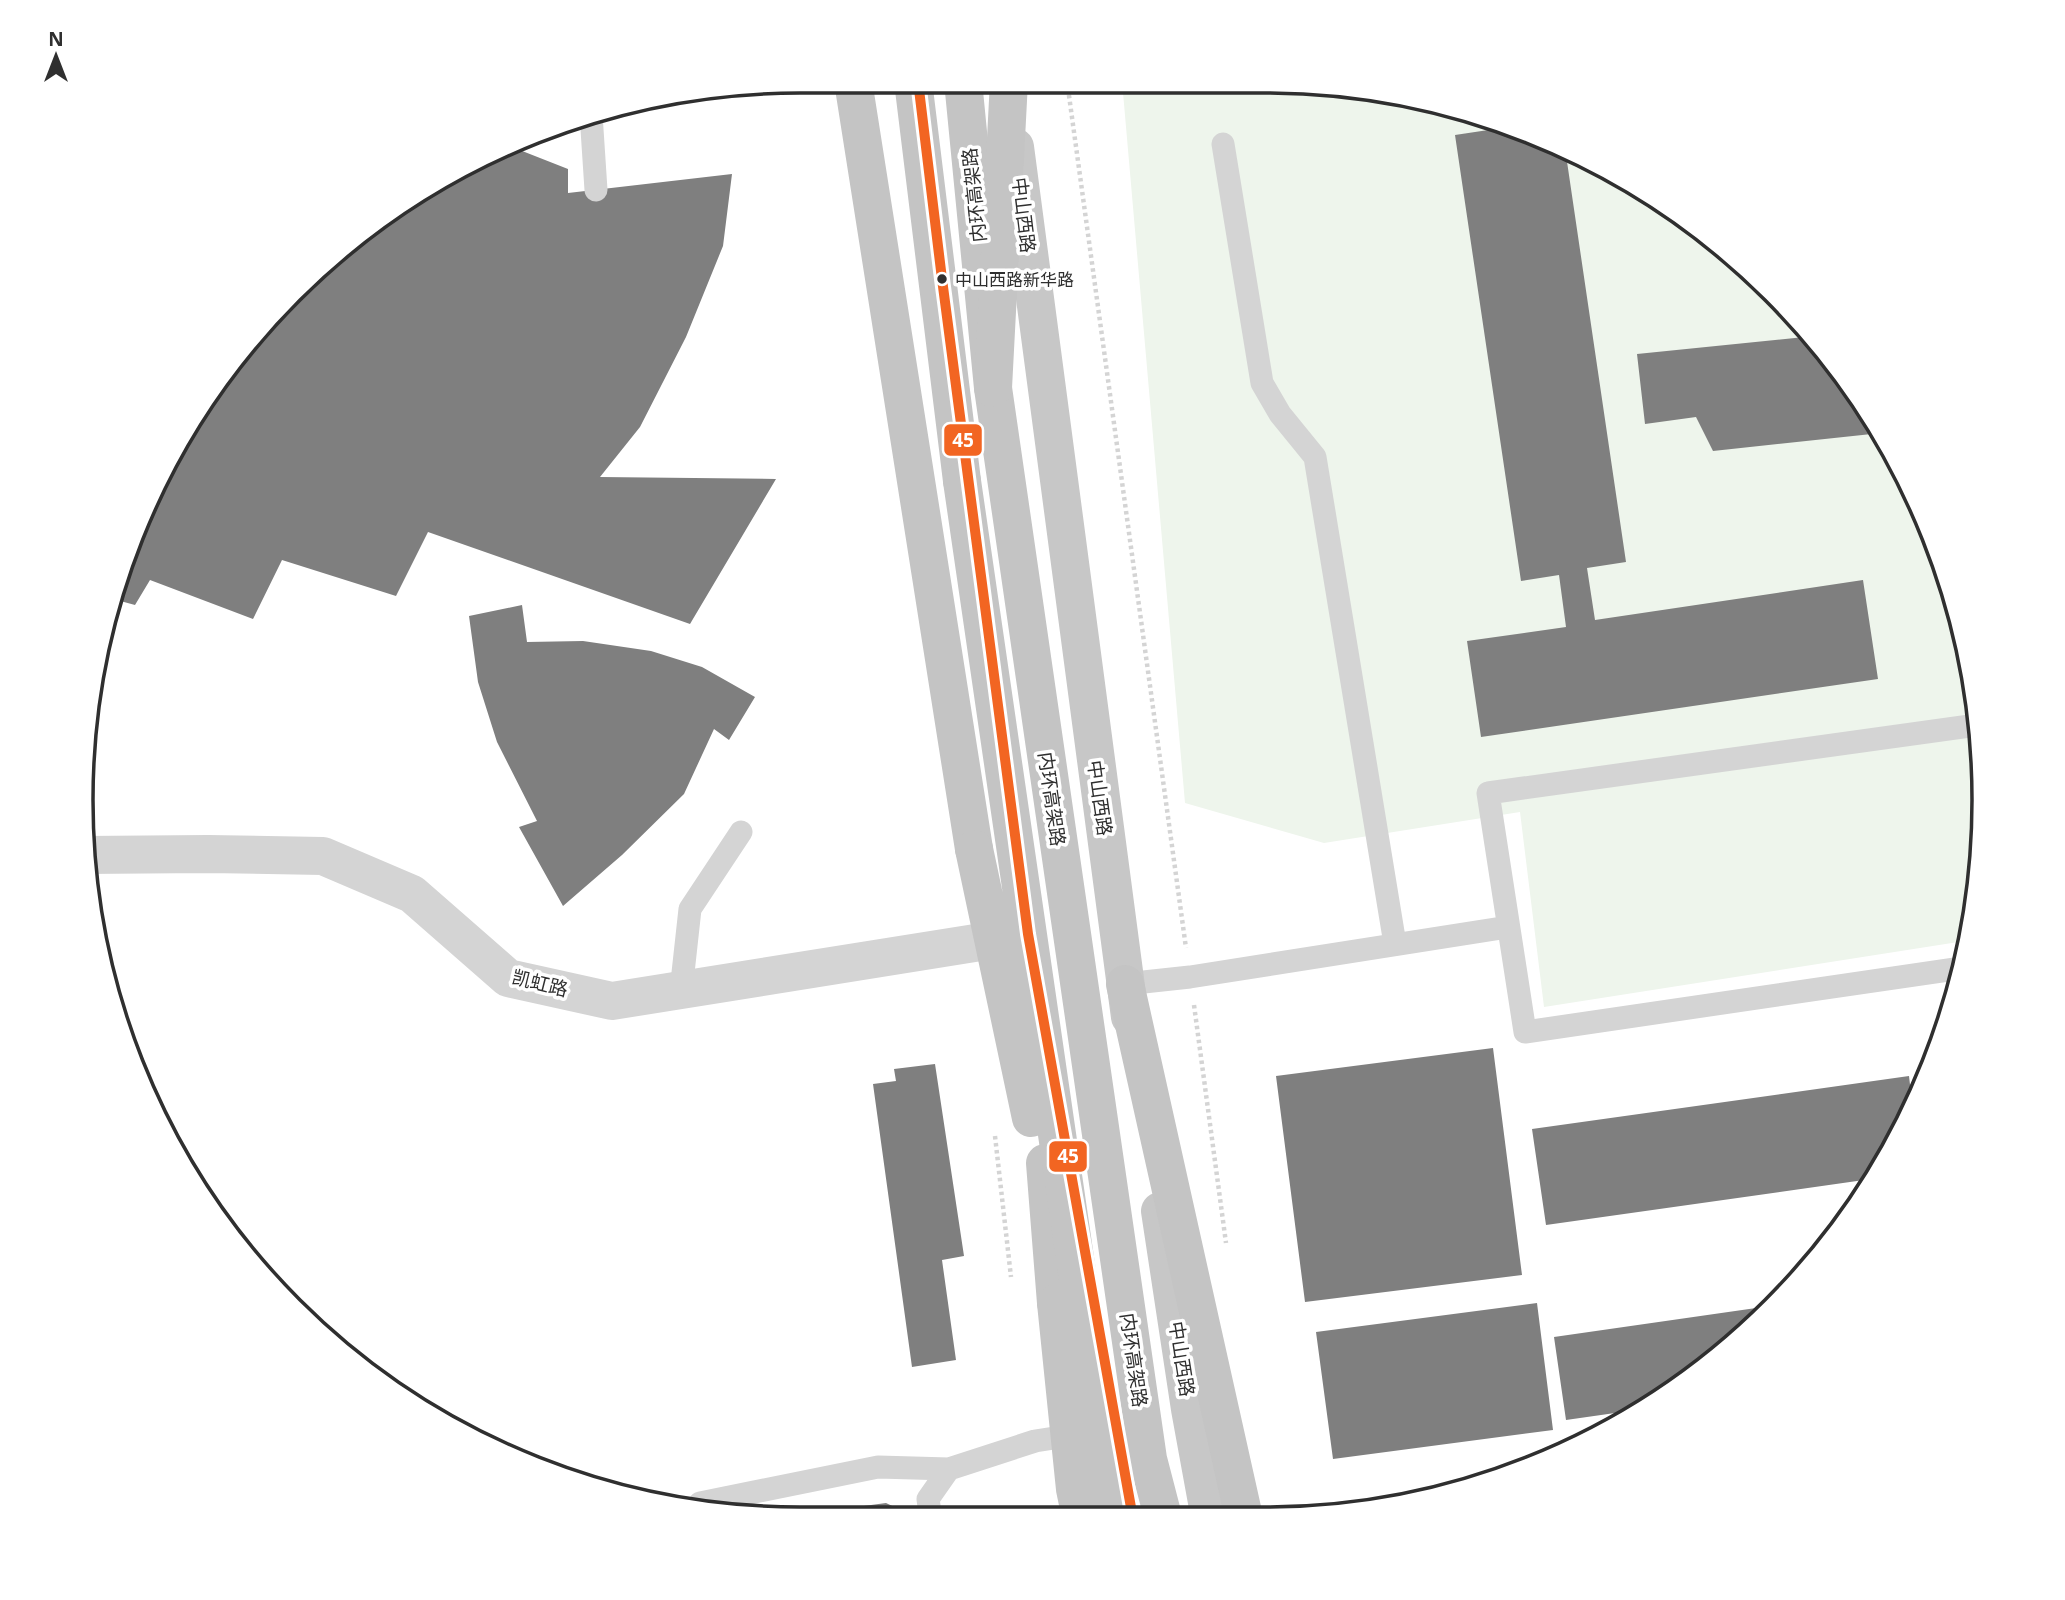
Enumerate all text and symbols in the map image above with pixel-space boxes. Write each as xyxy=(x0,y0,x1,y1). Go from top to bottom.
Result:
north arrow xyxy=(21,21,91,91)
text: N xyxy=(48,26,64,52)
street label: 内环高架路 xyxy=(956,146,992,244)
street label: 中山西路 xyxy=(1006,176,1042,254)
place label: 中山西路新华路 xyxy=(955,268,1074,291)
marker: 中山西路新华路 xyxy=(935,272,949,286)
line badge: 45 xyxy=(943,423,983,457)
text: 45 xyxy=(952,427,974,453)
street label: 内环高架路 xyxy=(1033,750,1071,848)
street label: 中山西路 xyxy=(1082,759,1118,837)
street label: 凯虹路 xyxy=(509,963,571,1003)
line badge: 45 xyxy=(1048,1140,1088,1173)
text: 45 xyxy=(1057,1143,1079,1169)
street label: 内环高架路 xyxy=(1115,1311,1153,1409)
street label: 中山西路 xyxy=(1163,1319,1201,1399)

